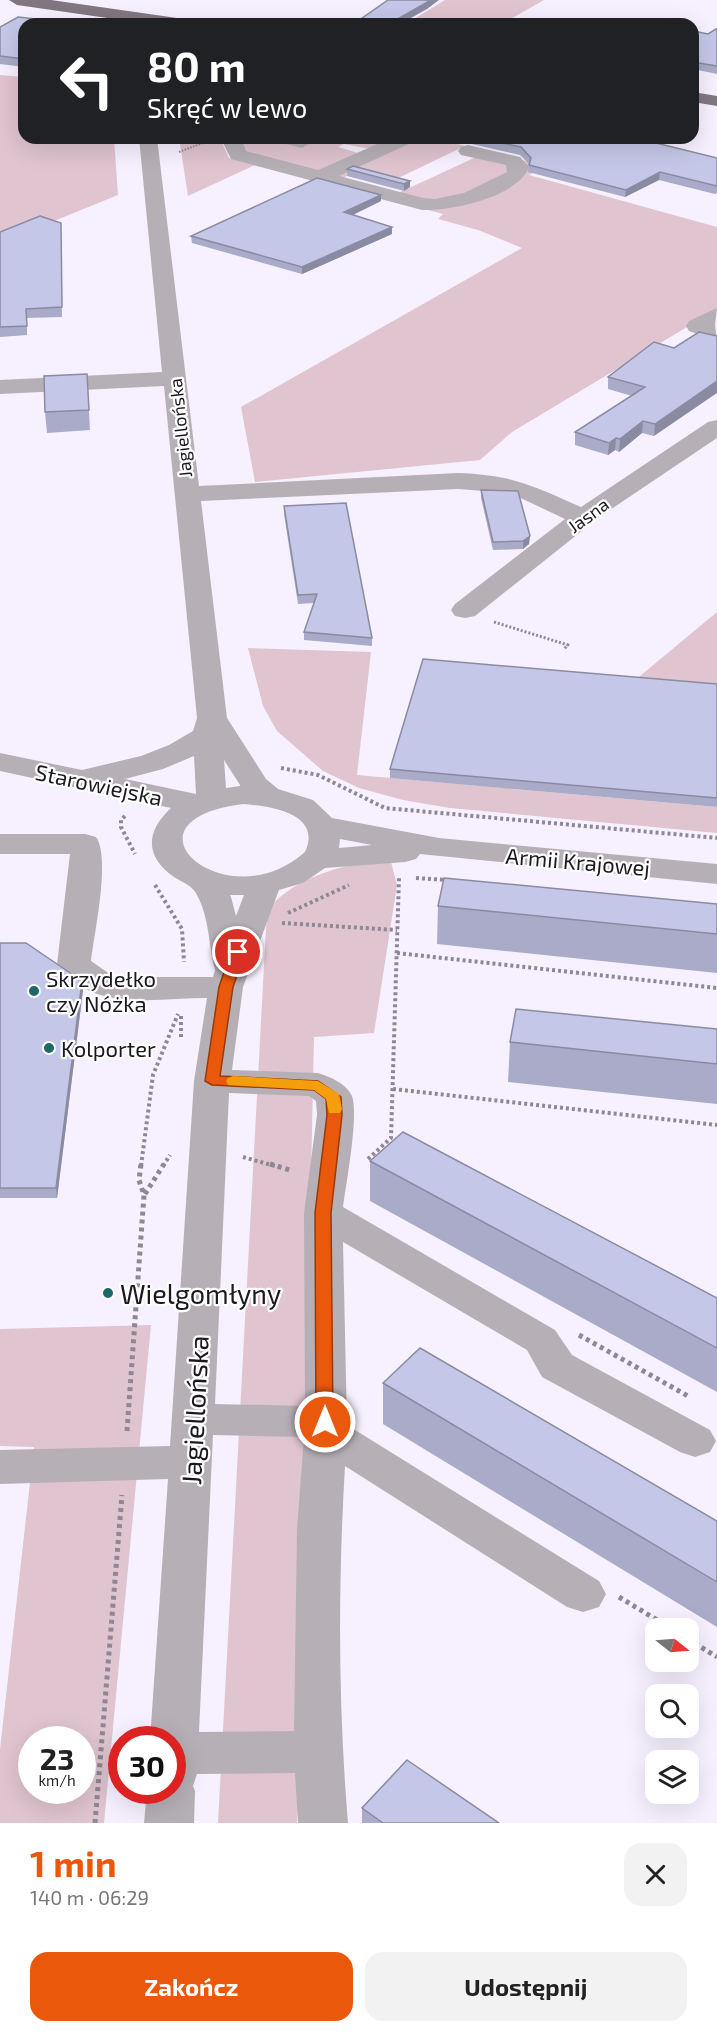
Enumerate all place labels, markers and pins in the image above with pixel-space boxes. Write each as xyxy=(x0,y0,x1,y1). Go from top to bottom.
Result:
pin xyxy=(212,926,263,977)
place label: Skrzydełko czy Nóżka xyxy=(46,965,156,1016)
marker: Skrzydełko czy Nóżka xyxy=(27,984,41,998)
place label: Kolporter xyxy=(61,1035,156,1061)
marker: Kolporter xyxy=(42,1041,56,1055)
place label: Wielgomłyny xyxy=(120,1277,281,1310)
marker: Wielgomłyny xyxy=(101,1286,115,1300)

